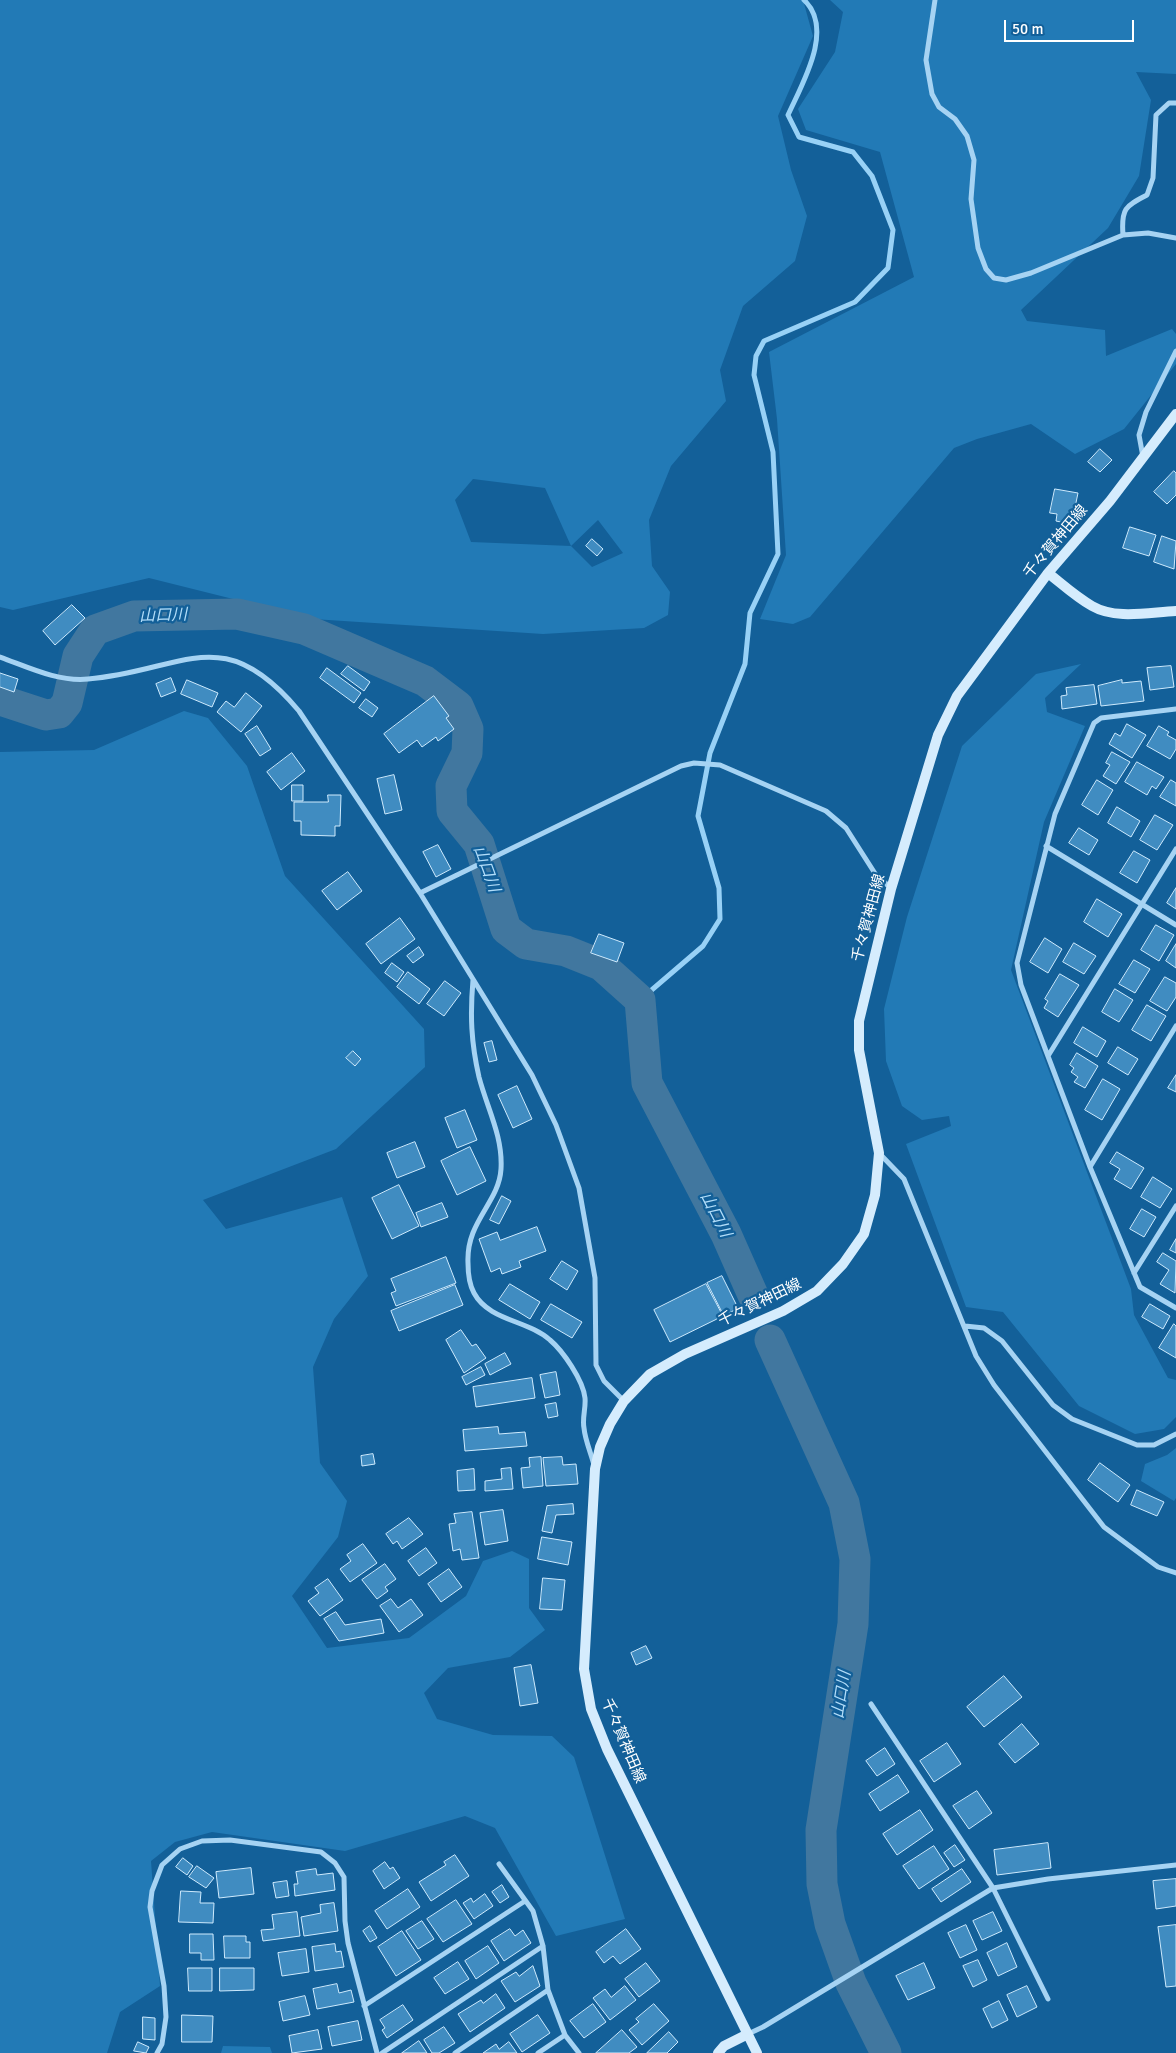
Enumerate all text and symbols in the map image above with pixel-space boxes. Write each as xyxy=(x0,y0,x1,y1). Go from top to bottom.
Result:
scale bar xyxy=(1006,10,1136,42)
text: 50 m xyxy=(1012,20,1043,38)
street label: 千々賀神田線 xyxy=(1020,502,1092,582)
water label: 山口川 xyxy=(139,606,187,626)
water label: 山口川 xyxy=(469,843,503,895)
street label: 千々賀神田線 xyxy=(849,872,889,964)
water label: 山口川 xyxy=(696,1189,734,1241)
street label: 千々賀神田線 xyxy=(716,1275,804,1331)
water label: 山口川 xyxy=(829,1670,855,1720)
street label: 千々賀神田線 xyxy=(597,1696,649,1786)

